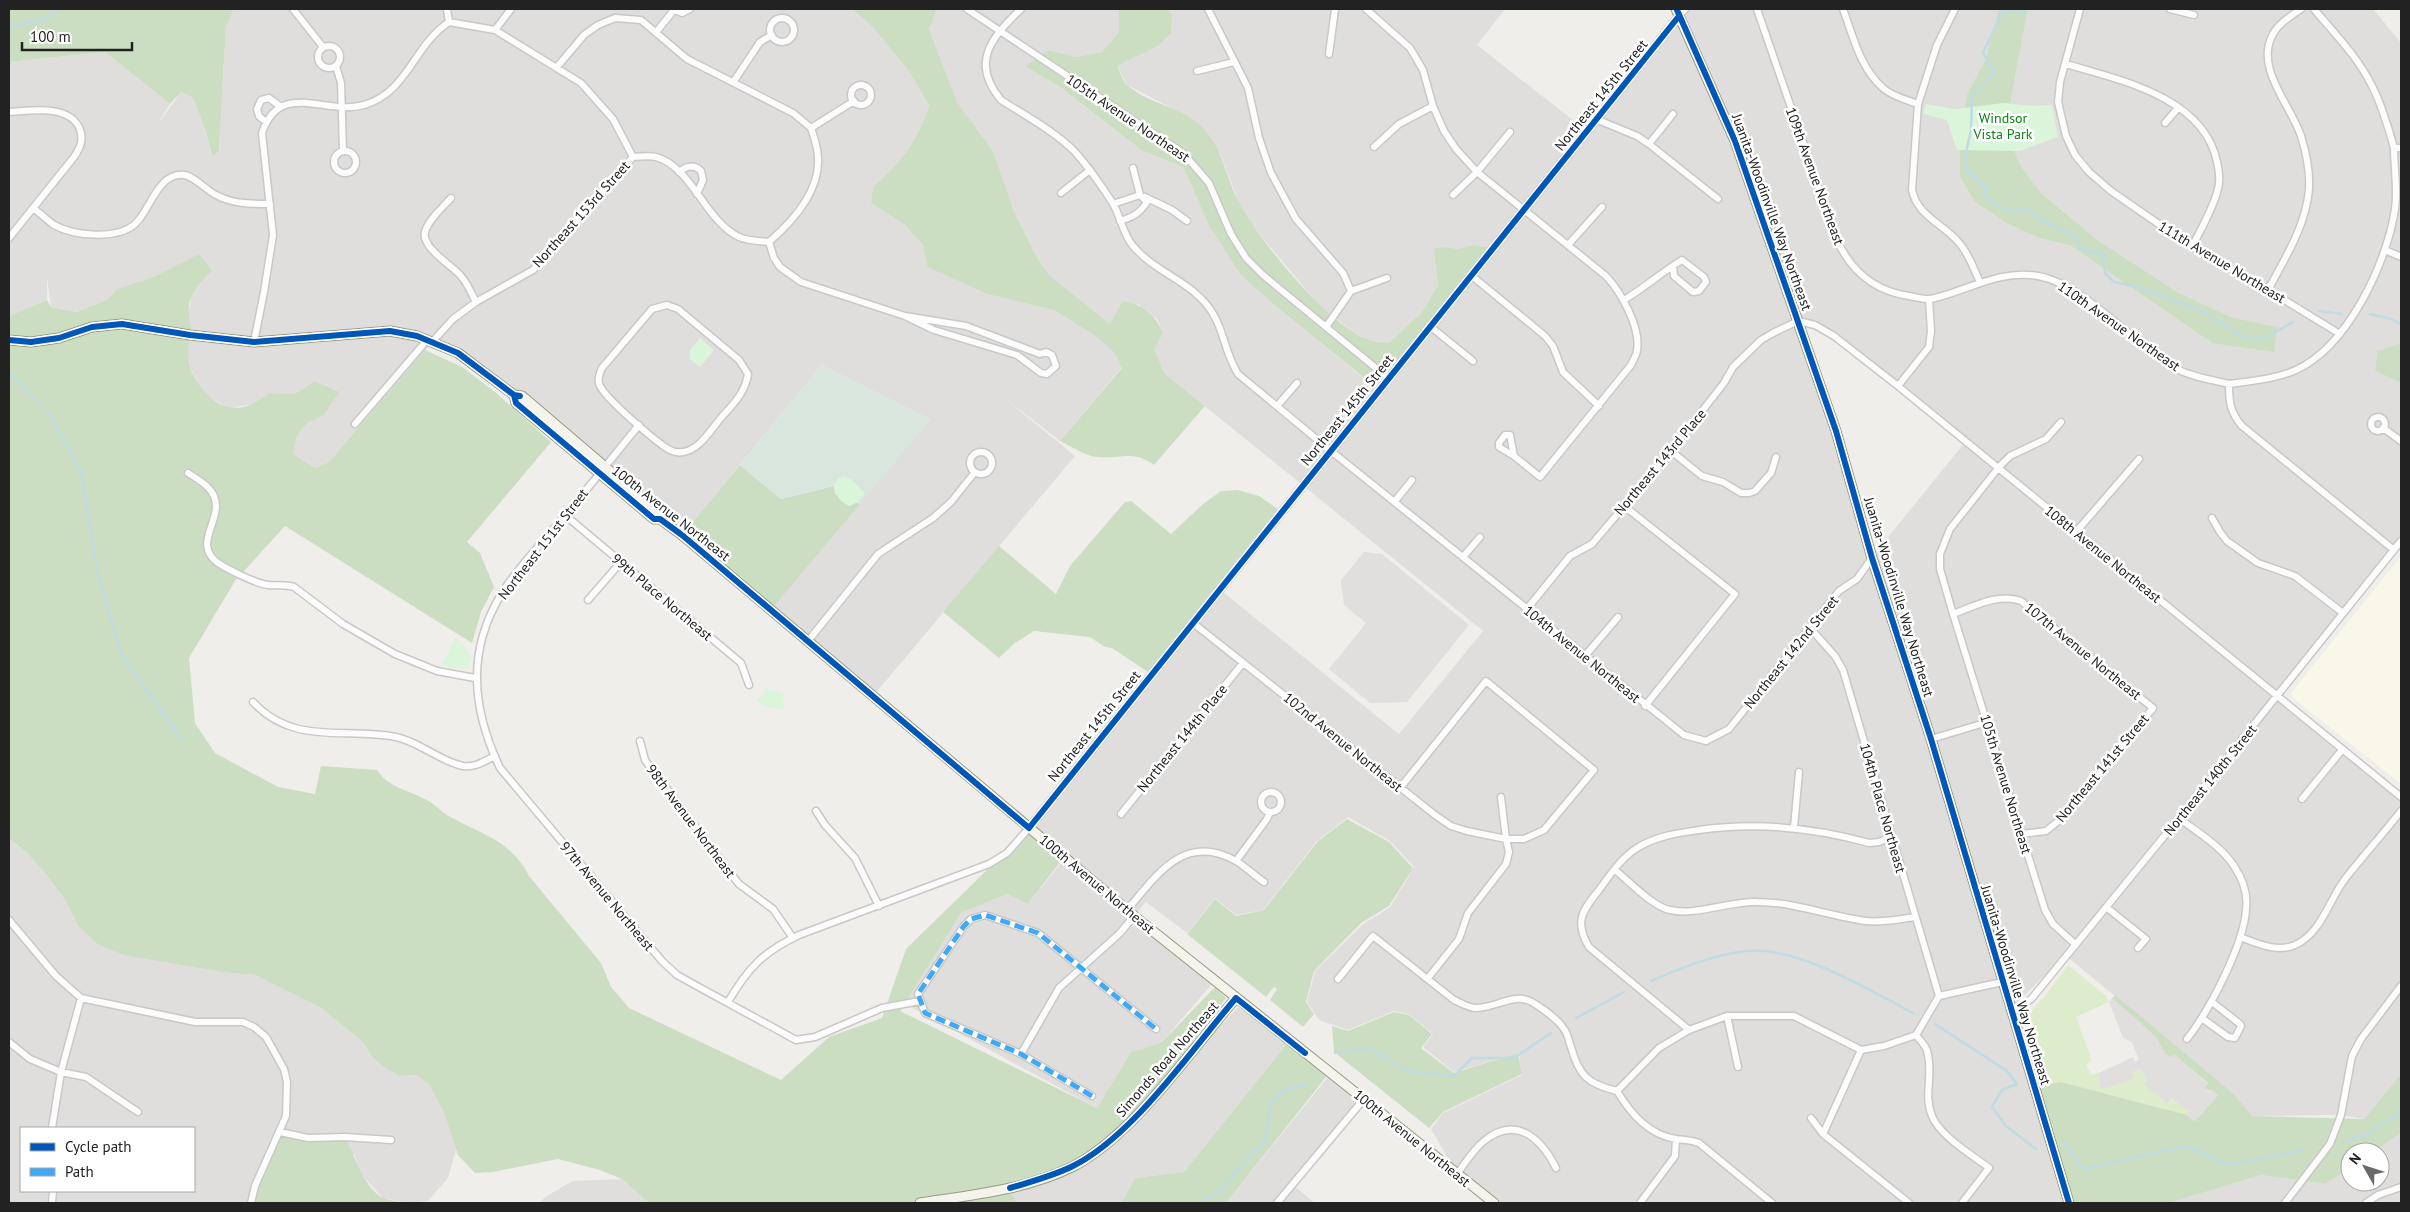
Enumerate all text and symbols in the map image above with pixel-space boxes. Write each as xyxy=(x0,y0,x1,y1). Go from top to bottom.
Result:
scale bar xyxy=(22,20,132,52)
text: 100 m xyxy=(30,27,71,46)
street label: Northeast 145th Street xyxy=(1551,36,1651,154)
street label: 105th Avenue Northeast xyxy=(1063,70,1193,166)
street label: 109th Avenue Northeast xyxy=(1782,105,1848,248)
park label: Windsor Vista Park xyxy=(1973,109,2033,143)
street label: Juanita-Woodinville Way Northeast xyxy=(1728,110,1816,313)
street label: Northeast 153rd Street xyxy=(528,157,634,271)
street label: 111th Avenue Northeast xyxy=(2155,217,2289,307)
street label: 110th Avenue Northeast xyxy=(2054,277,2184,375)
street label: Northeast 145th Street xyxy=(1297,351,1397,469)
street label: Northeast 143rd Place xyxy=(1610,405,1710,519)
street label: 100th Avenue Northeast xyxy=(608,461,734,565)
street label: Northeast 151st Street xyxy=(494,485,592,603)
street label: Juanita-Woodinville Way Northeast xyxy=(1860,494,1938,699)
street label: 108th Avenue Northeast xyxy=(2041,501,2165,607)
street label: 99th Place Northeast xyxy=(608,550,716,645)
street label: Northeast 142nd Street xyxy=(1740,592,1842,712)
street label: 107th Avenue Northeast xyxy=(2021,598,2145,704)
street label: 104th Avenue Northeast xyxy=(1520,601,1644,707)
street label: Northeast 145th Street xyxy=(1044,667,1144,785)
street label: Northeast 144th Place xyxy=(1133,680,1231,796)
street label: 102nd Avenue Northeast xyxy=(1280,688,1406,796)
street label: Northeast 141st Street xyxy=(2051,710,2153,826)
street label: 105th Avenue Northeast xyxy=(1976,712,2036,856)
street label: Northeast 140th Street xyxy=(2160,721,2260,839)
street label: 104th Place Northeast xyxy=(1856,741,1910,875)
street label: 98th Avenue Northeast xyxy=(642,761,740,882)
street label: 100th Avenue Northeast xyxy=(1036,830,1159,938)
street label: 97th Avenue Northeast xyxy=(556,838,658,955)
street label: Juanita-Woodinville Way Northeast xyxy=(1977,882,2055,1087)
street label: Simonds Road Northeast xyxy=(1112,997,1222,1121)
street label: 100th Avenue Northeast xyxy=(1350,1085,1474,1191)
legend xyxy=(20,1127,195,1192)
text: Cycle path xyxy=(65,1137,131,1156)
north arrow xyxy=(2340,1142,2390,1192)
text: N xyxy=(2345,1150,2365,1168)
text: Path xyxy=(65,1162,94,1181)

